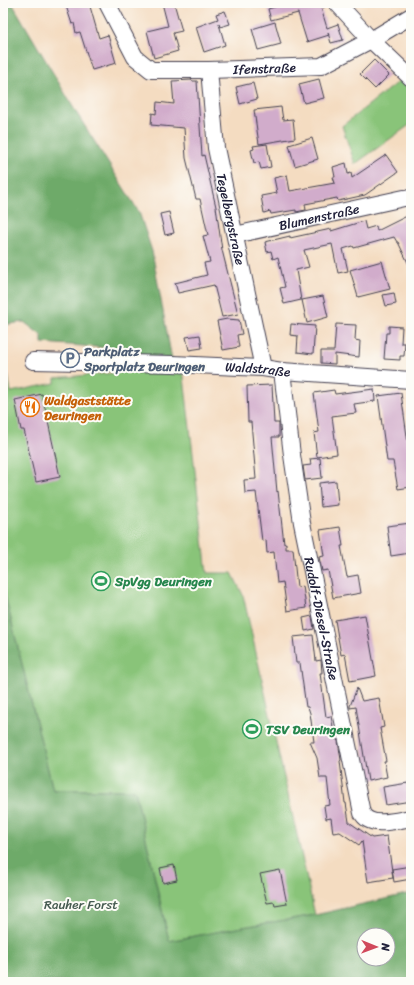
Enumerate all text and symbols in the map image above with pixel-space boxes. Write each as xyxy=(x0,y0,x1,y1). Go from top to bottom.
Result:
street label: Ifenstraße xyxy=(232,55,296,81)
street label: Tegelbergstraße xyxy=(210,171,252,267)
street label: Blumenstraße xyxy=(277,197,362,237)
place label: Parkplatz Sportplatz Deuringen xyxy=(83,340,206,378)
parking icon: Parkplatz Sportplatz Deuringen xyxy=(59,347,81,369)
street label: Waldstraße xyxy=(225,355,291,383)
place label: Waldgaststätte Deuringen xyxy=(44,389,131,427)
restaurant icon: Waldgaststätte Deuringen xyxy=(19,396,41,418)
street label: Rudolf-Diesel-Straße xyxy=(298,555,346,683)
sports icon: SpVgg Deuringen xyxy=(90,570,112,592)
place label: SpVgg Deuringen xyxy=(114,570,213,593)
sports icon: TSV Deuringen xyxy=(241,718,263,740)
place label: TSV Deuringen xyxy=(266,718,351,741)
park label: Rauher Forst xyxy=(44,893,118,916)
north arrow xyxy=(356,927,396,967)
text: N xyxy=(376,942,395,952)

